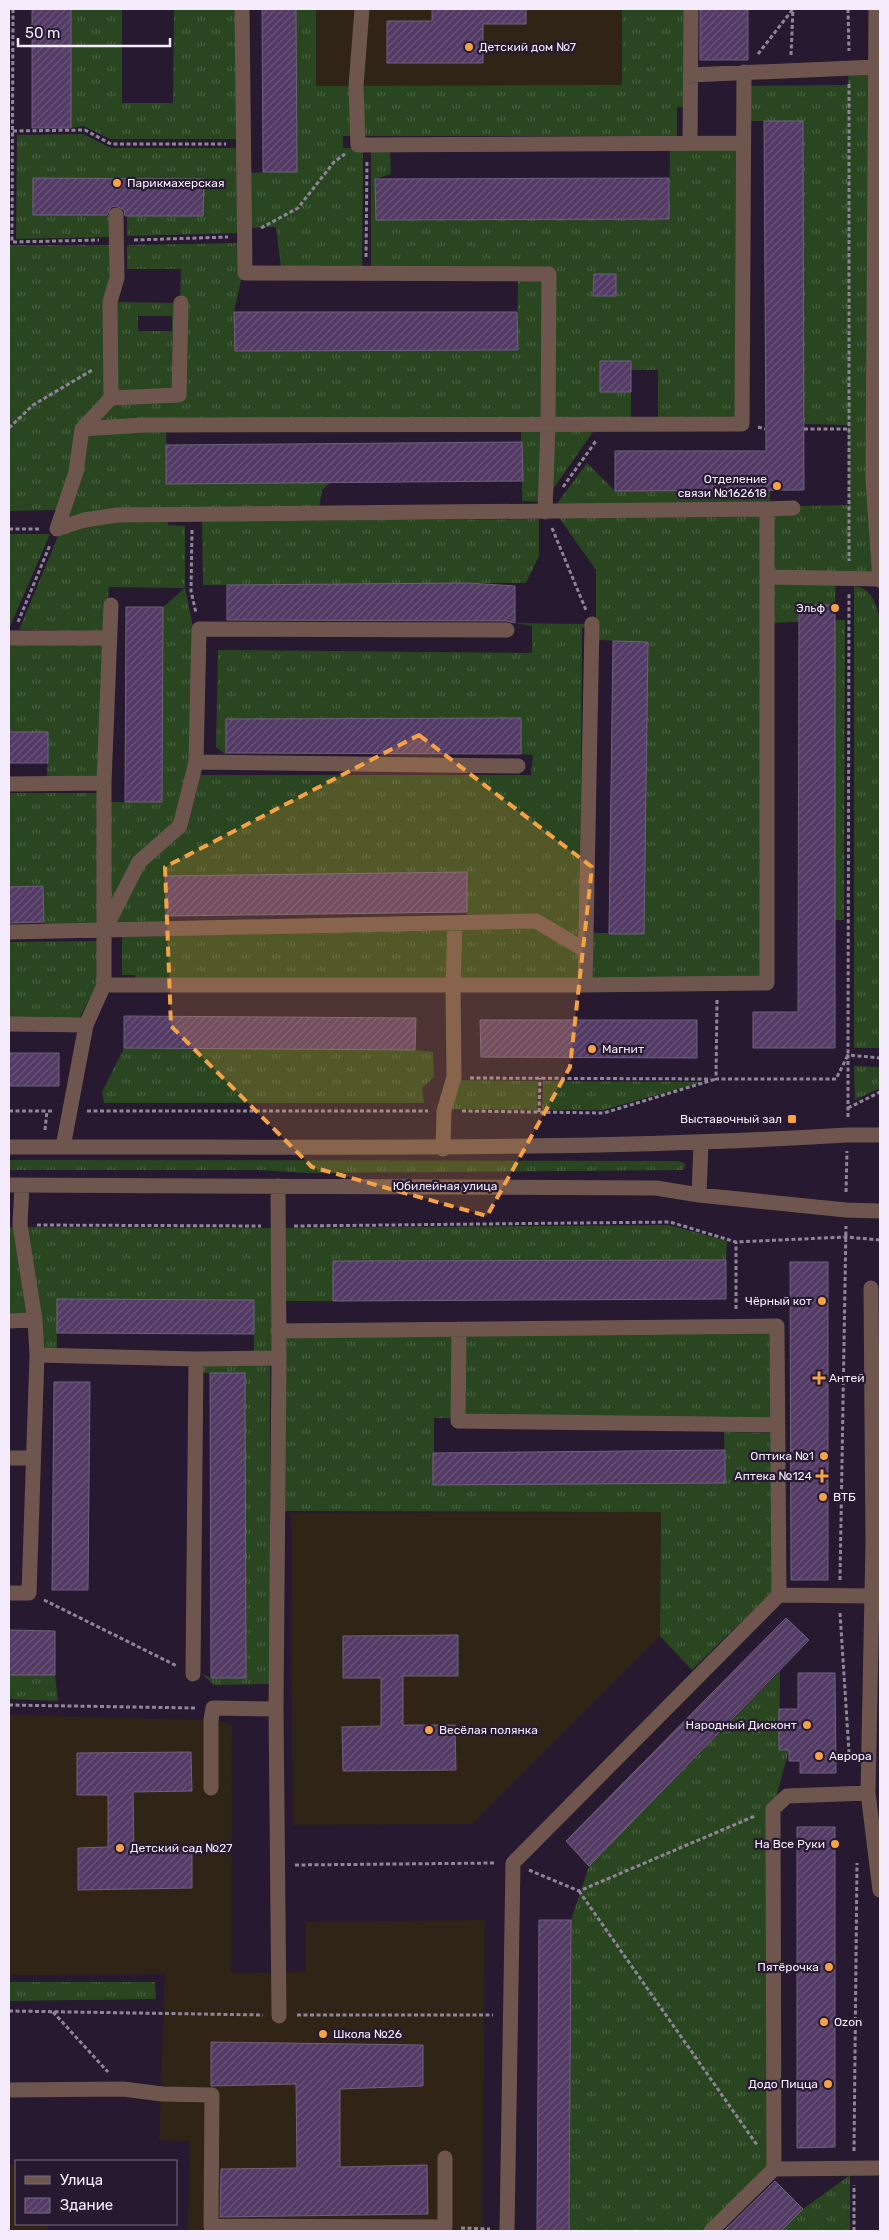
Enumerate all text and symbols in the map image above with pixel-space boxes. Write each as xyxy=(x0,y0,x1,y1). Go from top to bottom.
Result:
scale bar xyxy=(18,15,170,47)
text: 50 m xyxy=(25,24,60,42)
place label: Детский дом №7 xyxy=(479,40,576,54)
marker: Детский дом №7 xyxy=(463,41,475,53)
place label: Парикмахерская xyxy=(127,176,224,190)
marker: Парикмахерская xyxy=(111,177,123,189)
place label: Отделение связи №162618 xyxy=(678,472,767,500)
marker: Отделение связи №162618 xyxy=(771,480,783,492)
place label: Эльф xyxy=(796,601,825,615)
marker: Эльф xyxy=(829,602,841,614)
place label: Магнит xyxy=(602,1042,644,1056)
marker: Магнит xyxy=(586,1043,598,1055)
place label: Выставочный зал xyxy=(680,1112,782,1126)
marker: Выставочный зал xyxy=(786,1113,798,1125)
street label: Юбилейная улица xyxy=(393,1179,497,1193)
place label: Чёрный кот xyxy=(745,1294,812,1308)
marker: Чёрный кот xyxy=(816,1295,828,1307)
place label: Антей xyxy=(829,1371,865,1385)
marker: Антей xyxy=(813,1372,825,1384)
place label: Оптика №1 xyxy=(750,1449,814,1463)
marker: Оптика №1 xyxy=(818,1450,830,1462)
place label: Аптека №124 xyxy=(735,1469,813,1483)
marker: Аптека №124 xyxy=(816,1470,828,1482)
place label: ВТБ xyxy=(833,1490,856,1504)
marker: ВТБ xyxy=(817,1491,829,1503)
place label: Народный Дисконт xyxy=(686,1718,797,1732)
marker: Народный Дисконт xyxy=(801,1719,813,1731)
place label: Весёлая полянка xyxy=(439,1723,538,1737)
marker: Весёлая полянка xyxy=(423,1724,435,1736)
place label: Аврора xyxy=(829,1749,872,1763)
marker: Аврора xyxy=(813,1750,825,1762)
place label: На Все Руки xyxy=(755,1837,825,1851)
marker: На Все Руки xyxy=(829,1838,841,1850)
place label: Детский сад №27 xyxy=(130,1841,232,1855)
marker: Детский сад №27 xyxy=(114,1842,126,1854)
place label: Пятёрочка xyxy=(757,1960,819,1974)
marker: Пятёрочка xyxy=(823,1961,835,1973)
place label: Ozon xyxy=(834,2015,862,2029)
marker: Ozon xyxy=(818,2016,830,2028)
place label: Школа №26 xyxy=(333,2027,402,2041)
marker: Школа №26 xyxy=(317,2028,329,2040)
place label: Додо Пицца xyxy=(748,2077,818,2091)
marker: Додо Пицца xyxy=(822,2078,834,2090)
legend xyxy=(15,2160,178,2225)
text: Улица xyxy=(60,2171,103,2189)
text: Здание xyxy=(60,2196,113,2214)

